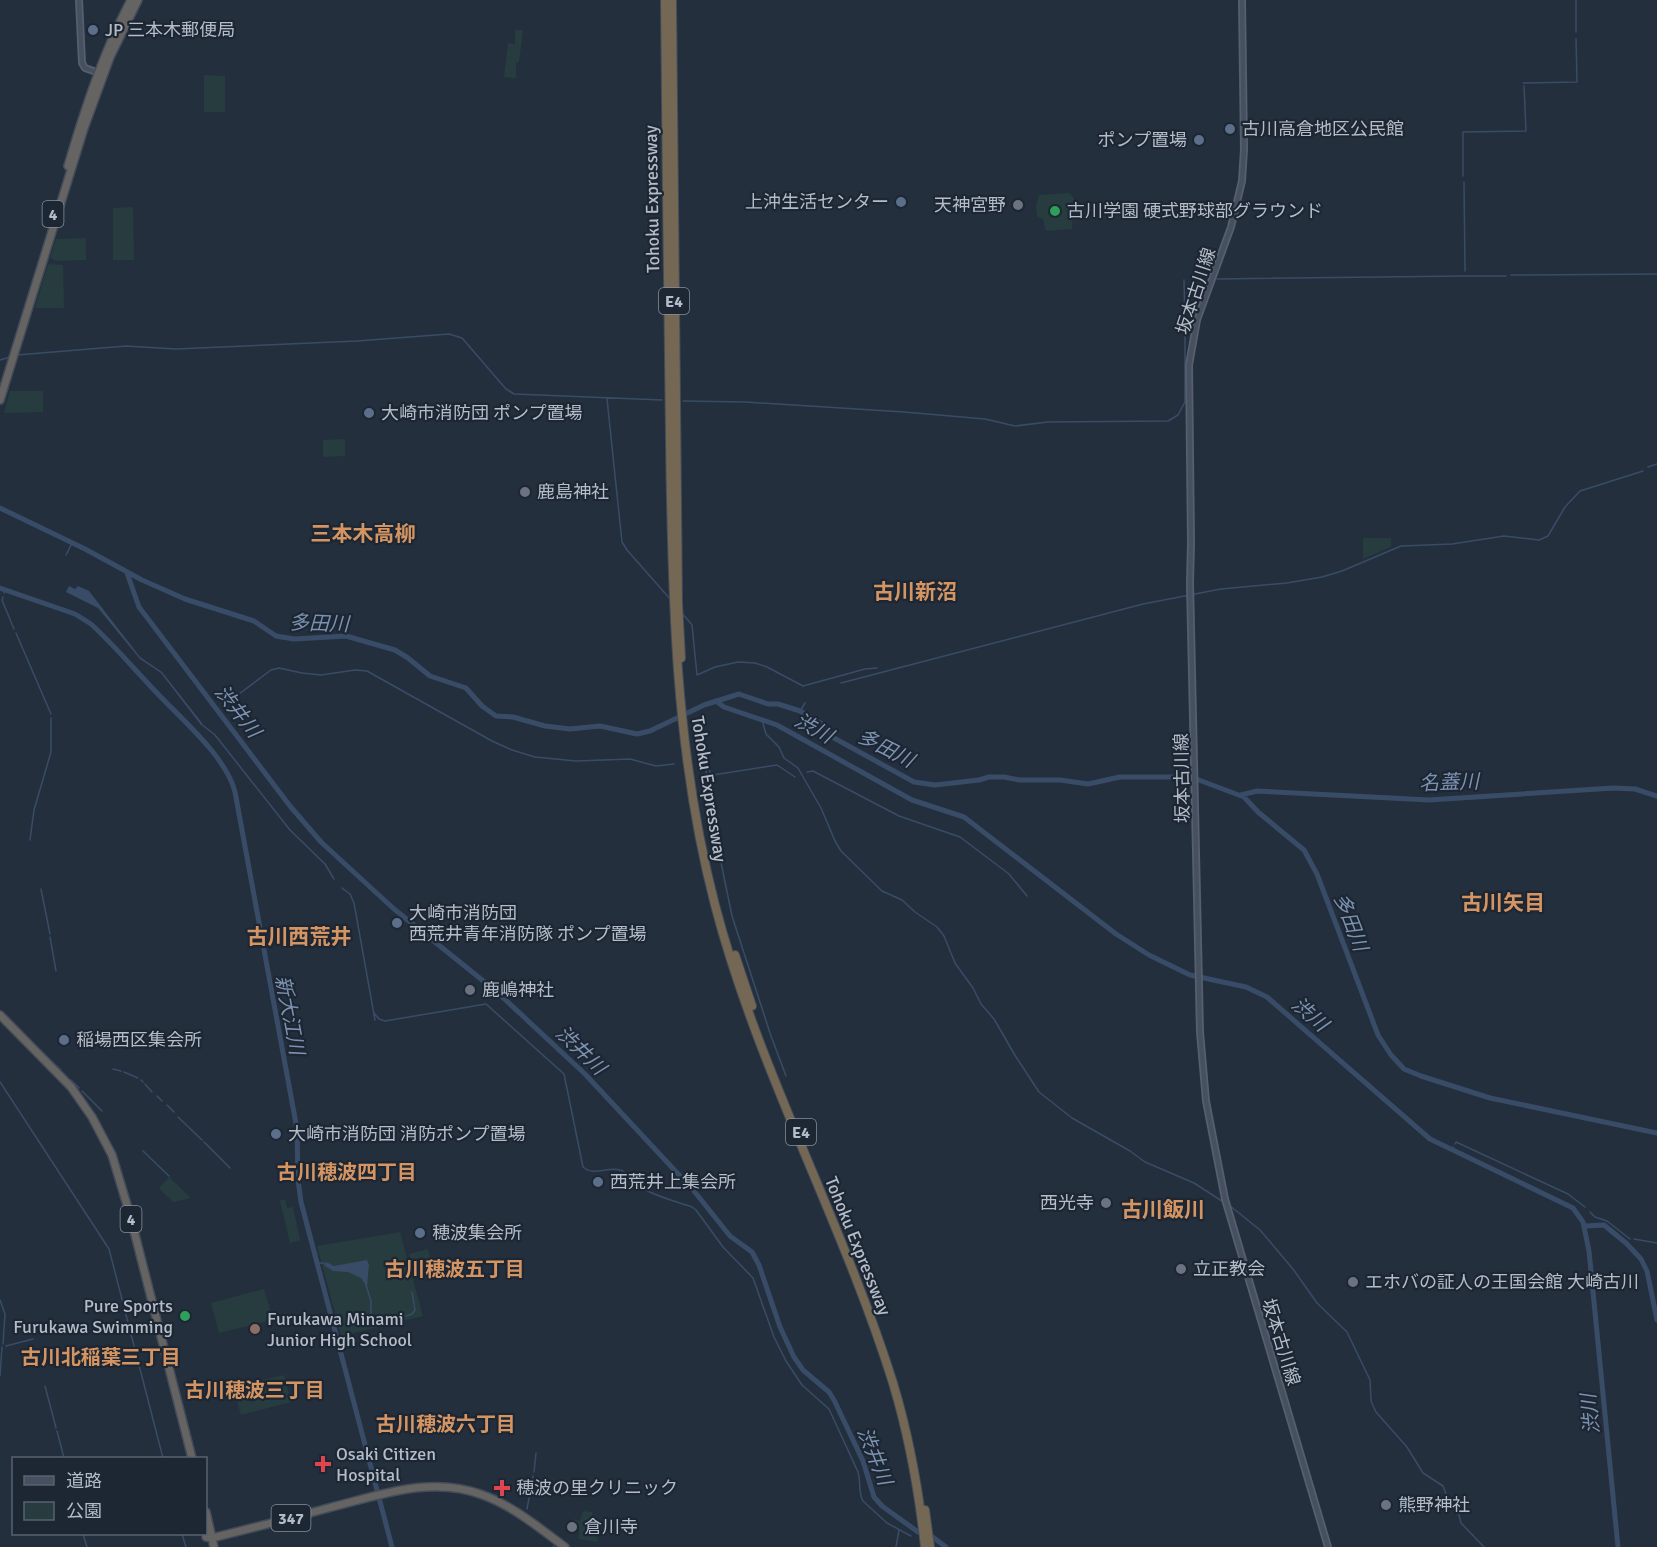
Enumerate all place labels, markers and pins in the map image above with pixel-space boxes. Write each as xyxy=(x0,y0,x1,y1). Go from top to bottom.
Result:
place label: JP 三本木郵便局 xyxy=(105,19,235,41)
marker: JP 三本木郵便局 xyxy=(86,23,100,37)
place label: 古川高倉地区公民館 xyxy=(1242,118,1404,140)
marker: 古川高倉地区公民館 xyxy=(1223,122,1237,136)
place label: ポンプ置場 xyxy=(1098,129,1187,151)
marker: ポンプ置場 xyxy=(1192,133,1206,147)
place label: 上沖生活センター xyxy=(745,191,889,213)
place label: 天神宮野 xyxy=(934,194,1006,216)
marker: 上沖生活センター xyxy=(894,195,908,209)
marker: 天神宮野 xyxy=(1011,198,1025,212)
place label: 古川学園 硬式野球部グラウンド xyxy=(1067,200,1323,222)
marker: 古川学園 硬式野球部グラウンド xyxy=(1048,204,1062,218)
place label: 大崎市消防団 ポンプ置場 xyxy=(381,402,582,424)
marker: 大崎市消防団 ポンプ置場 xyxy=(362,406,376,420)
place label: 鹿島神社 xyxy=(537,481,609,503)
marker: 鹿島神社 xyxy=(518,485,532,499)
place label: 大崎市消防団 西荒井青年消防隊 ポンプ置場 xyxy=(409,902,646,945)
marker: 大崎市消防団 西荒井青年消防隊 ポンプ置場 xyxy=(390,916,404,930)
place label: 鹿嶋神社 xyxy=(482,979,554,1001)
marker: 鹿嶋神社 xyxy=(463,983,477,997)
place label: 稲場西区集会所 xyxy=(76,1029,202,1051)
marker: 稲場西区集会所 xyxy=(57,1033,71,1047)
place label: 大崎市消防団 消防ポンプ置場 xyxy=(288,1123,525,1145)
marker: 大崎市消防団 消防ポンプ置場 xyxy=(269,1127,283,1141)
place label: 西荒井上集会所 xyxy=(610,1171,736,1193)
marker: 西荒井上集会所 xyxy=(591,1175,605,1189)
place label: 西光寺 xyxy=(1040,1192,1094,1214)
marker: 西光寺 xyxy=(1099,1196,1113,1210)
place label: 穂波集会所 xyxy=(432,1222,522,1244)
marker: 穂波集会所 xyxy=(413,1226,427,1240)
place label: 立正教会 xyxy=(1193,1258,1265,1280)
marker: 立正教会 xyxy=(1174,1262,1188,1276)
place label: エホバの証人の王国会館 大崎古川 xyxy=(1365,1271,1639,1293)
marker: エホバの証人の王国会館 大崎古川 xyxy=(1346,1275,1360,1289)
place label: Pure Sports Furukawa Swimming xyxy=(13,1295,173,1338)
place label: Furukawa Minami Junior High School xyxy=(267,1308,412,1351)
marker: Pure Sports Furukawa Swimming xyxy=(178,1309,192,1323)
marker: Furukawa Minami Junior High School xyxy=(248,1322,262,1336)
place label: Osaki Citizen Hospital xyxy=(336,1443,436,1486)
marker: Osaki Citizen Hospital xyxy=(314,1455,332,1473)
place label: 穂波の里クリニック xyxy=(516,1477,678,1499)
marker: 穂波の里クリニック xyxy=(493,1479,511,1497)
place label: 熊野神社 xyxy=(1398,1494,1470,1516)
marker: 熊野神社 xyxy=(1379,1498,1393,1512)
place label: 倉川寺 xyxy=(584,1516,638,1538)
marker: 倉川寺 xyxy=(565,1520,579,1534)

